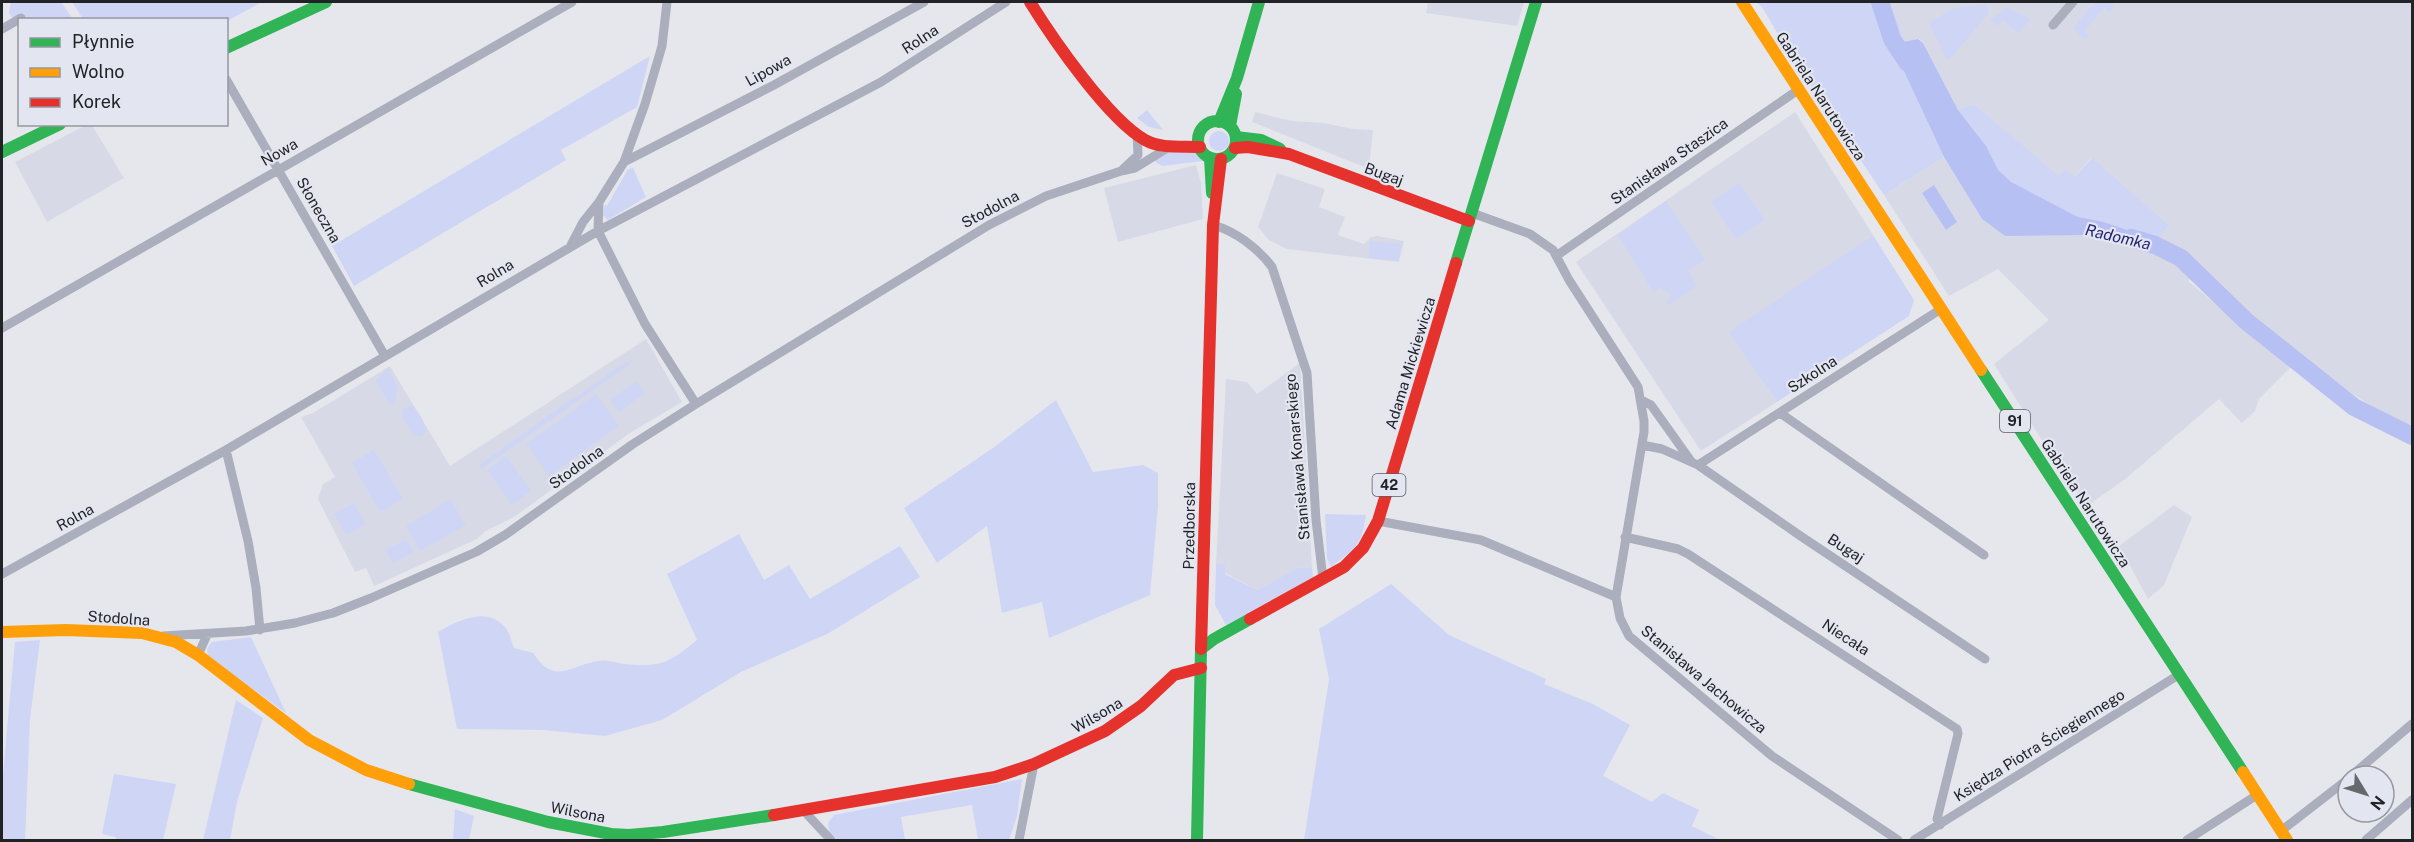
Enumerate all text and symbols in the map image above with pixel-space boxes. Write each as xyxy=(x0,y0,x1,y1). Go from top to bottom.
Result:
legend xyxy=(18,18,228,126)
street label: Rolna xyxy=(899,21,941,57)
street label: Gabriela Narutowicza xyxy=(1773,29,1869,163)
text: Płynnie xyxy=(72,31,135,52)
street label: Lipowa xyxy=(742,51,794,89)
text: Wolno xyxy=(72,61,124,82)
text: Korek xyxy=(72,91,121,112)
street label: Stanisława Staszica xyxy=(1607,114,1731,208)
street label: Nowa xyxy=(258,135,300,169)
street label: Bugaj xyxy=(1362,159,1406,189)
street label: Słoneczna xyxy=(293,174,345,246)
street label: Stodolna xyxy=(958,187,1022,231)
water label: Radomka xyxy=(2083,220,2153,254)
street label: Rolna xyxy=(474,255,516,291)
street label: Adama Mickiewicza xyxy=(1382,295,1438,431)
street label: Szkolna xyxy=(1784,352,1840,396)
street label: Stanisława Konarskiego xyxy=(1281,373,1313,541)
road number: 91 xyxy=(2000,410,2030,432)
street label: Gabriela Narutowicza xyxy=(2038,436,2134,570)
street label: Stodolna xyxy=(546,442,606,492)
road number: 42 xyxy=(1372,474,1406,496)
street label: Przedborska xyxy=(1180,482,1198,570)
street label: Rolna xyxy=(53,500,97,534)
street label: Bugaj xyxy=(1825,530,1867,566)
street label: Stodolna xyxy=(87,607,151,629)
street label: Niecała xyxy=(1819,615,1873,659)
street label: Stanisława Jachowicza xyxy=(1638,622,1770,736)
street label: Księdza Piotra Ściegiennego xyxy=(1950,685,2127,805)
street label: Wilsona xyxy=(1069,694,1125,736)
north arrow xyxy=(2336,764,2396,824)
text: N xyxy=(2366,792,2389,814)
street label: Wilsona xyxy=(549,798,607,826)

